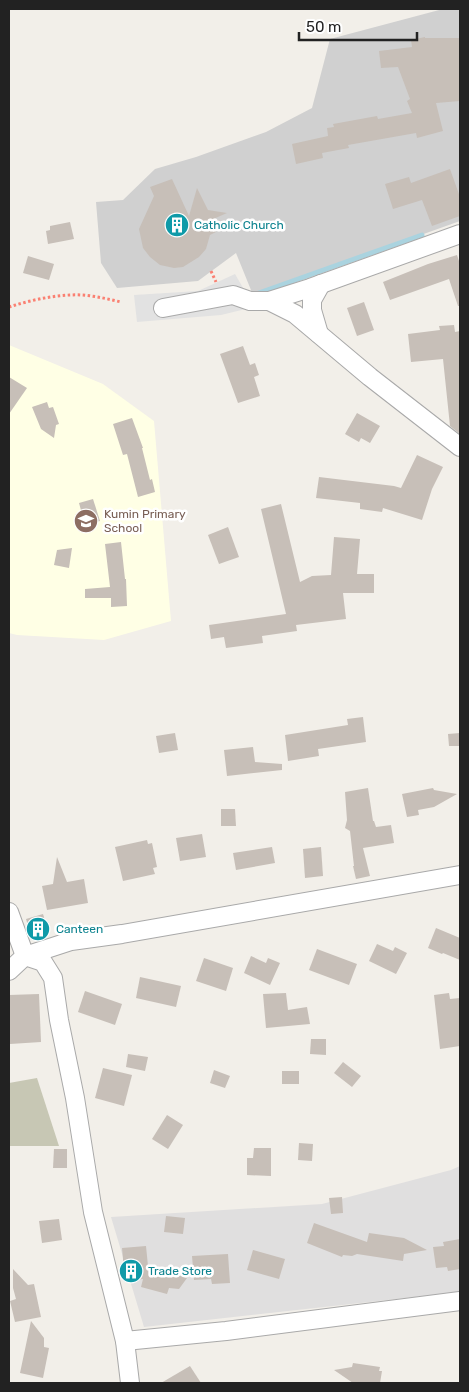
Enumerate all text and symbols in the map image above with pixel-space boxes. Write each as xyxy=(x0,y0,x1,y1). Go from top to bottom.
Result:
scale bar xyxy=(299,10,416,42)
text: 50 m xyxy=(306,18,341,36)
building icon: Catholic Church xyxy=(164,212,190,238)
place label: Catholic Church xyxy=(194,218,284,232)
place label: Kumin Primary School xyxy=(104,507,186,535)
school or university icon: Kumin Primary School xyxy=(73,508,99,534)
building icon: Canteen xyxy=(25,916,51,942)
place label: Canteen xyxy=(56,922,103,936)
building icon: Trade Store xyxy=(118,1258,144,1284)
place label: Trade Store xyxy=(148,1264,212,1278)

